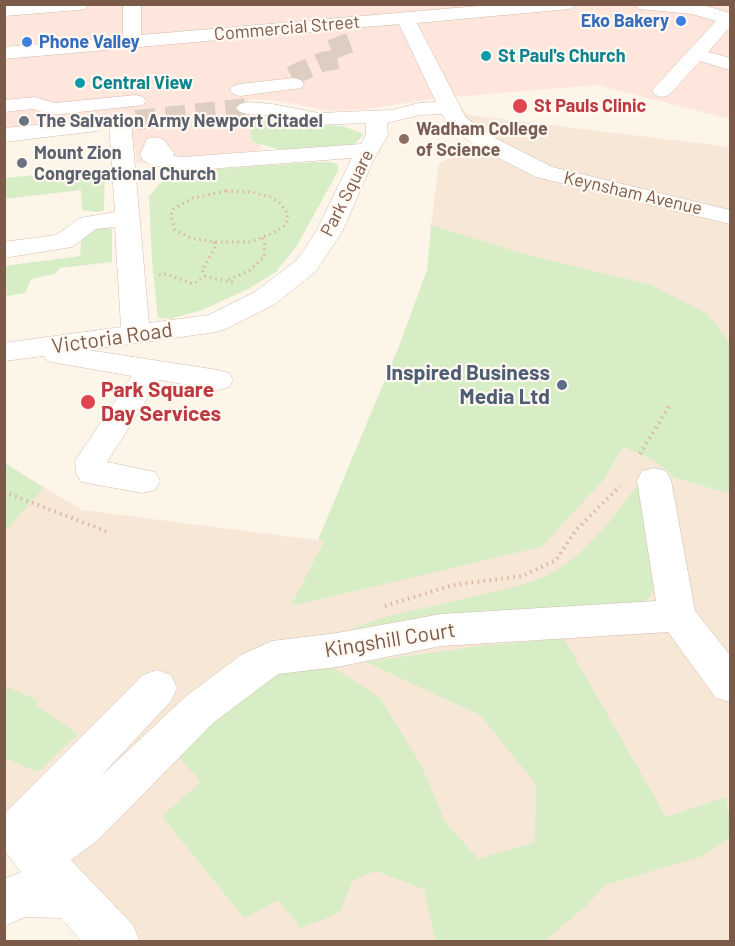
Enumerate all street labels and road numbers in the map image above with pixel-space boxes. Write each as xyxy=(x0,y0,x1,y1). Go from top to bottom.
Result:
street label: Commercial Street xyxy=(213,11,361,45)
street label: Park Square xyxy=(316,146,378,240)
street label: Keynsham Avenue xyxy=(562,167,704,219)
street label: Victoria Road xyxy=(50,317,174,359)
street label: Kingshill Court xyxy=(323,617,457,663)

